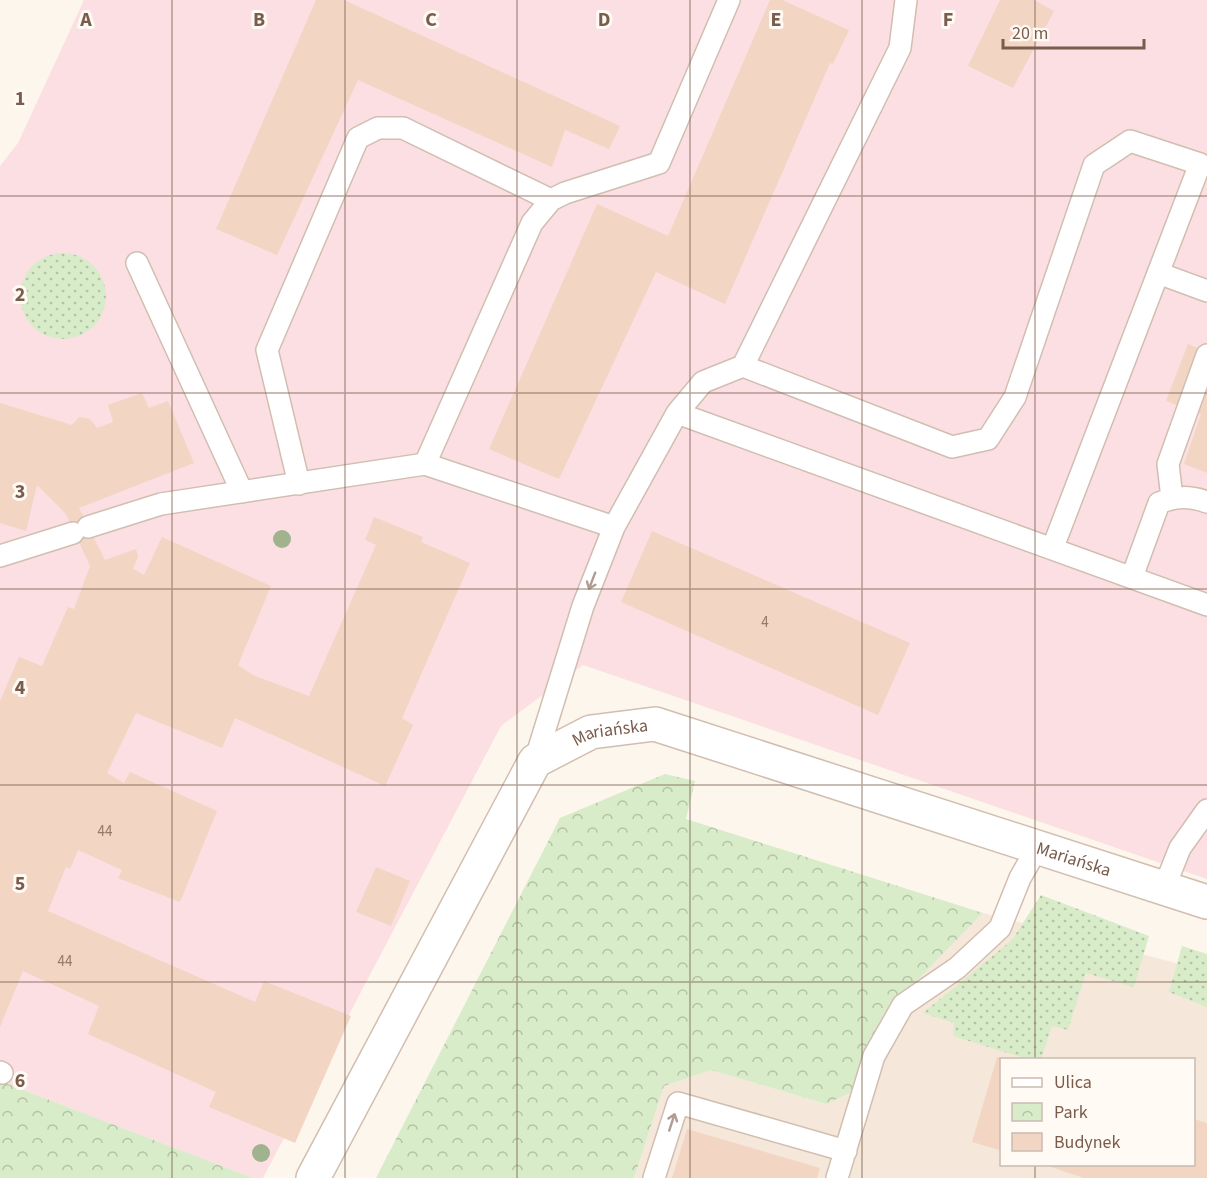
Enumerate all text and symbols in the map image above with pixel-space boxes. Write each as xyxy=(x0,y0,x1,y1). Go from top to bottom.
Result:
text: A xyxy=(79,6,92,34)
text: B xyxy=(253,6,265,34)
text: C xyxy=(425,6,437,34)
text: D xyxy=(598,6,610,34)
text: E xyxy=(771,6,781,34)
text: F xyxy=(943,6,953,34)
scale bar xyxy=(1003,12,1144,50)
text: 20 m xyxy=(1012,21,1048,46)
text: 1 xyxy=(15,85,25,113)
text: 2 xyxy=(15,281,25,309)
text: 3 xyxy=(15,478,25,506)
one-way arrow xyxy=(586,571,597,590)
house number: 4 xyxy=(761,612,769,633)
text: 4 xyxy=(15,674,26,702)
street label: Mariańska xyxy=(567,713,649,752)
house number: 44 xyxy=(98,821,113,842)
street label: Mariańska xyxy=(1033,835,1114,883)
text: 5 xyxy=(15,870,25,898)
house number: 44 xyxy=(58,951,73,972)
legend xyxy=(1000,1058,1195,1166)
text: 6 xyxy=(15,1067,25,1095)
text: Ulica xyxy=(1054,1070,1092,1095)
text: Park xyxy=(1054,1100,1088,1125)
one-way arrow xyxy=(667,1113,678,1132)
text: Budynek xyxy=(1054,1130,1121,1155)

